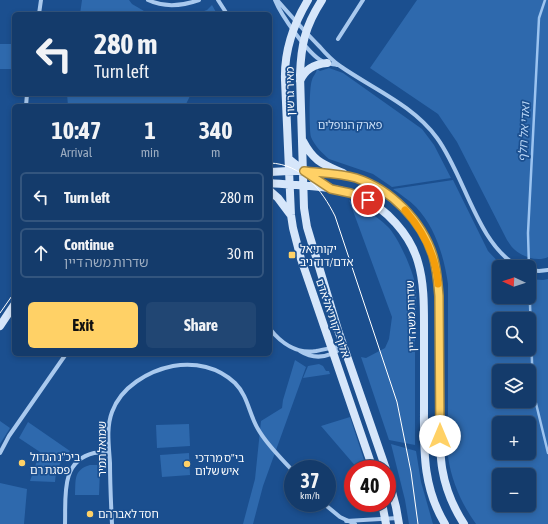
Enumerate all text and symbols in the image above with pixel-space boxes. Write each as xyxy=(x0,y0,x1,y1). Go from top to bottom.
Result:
icon: left xyxy=(28,28,80,80)
text: 280 m xyxy=(94,28,157,60)
text: Turn left xyxy=(94,61,149,82)
street label: מאיר גרשון xyxy=(284,66,296,116)
water label: ואדי אל חלף xyxy=(515,101,533,162)
text: 10:47 xyxy=(51,117,101,144)
text: 1 xyxy=(144,117,156,144)
text: 340 xyxy=(199,117,233,144)
park label: פארק הנופלים xyxy=(318,119,383,131)
text: Arrival xyxy=(60,145,92,160)
text: min xyxy=(141,145,159,160)
text: m xyxy=(211,145,220,160)
pin xyxy=(351,183,385,217)
icon: left xyxy=(30,186,52,208)
text: Turn left xyxy=(64,189,110,206)
text: 280 m xyxy=(220,189,254,206)
icon: arrive xyxy=(357,189,379,211)
text: Continue xyxy=(64,236,114,253)
icon: ahead xyxy=(30,242,52,264)
place label: יקותיאל אדם/דוד ניב xyxy=(300,243,354,268)
text: 30 m xyxy=(227,245,254,262)
marker: יקותיאל אדם/דוד ניב xyxy=(287,250,297,260)
text: שדרות משה דיין xyxy=(64,255,148,270)
north arrow xyxy=(492,260,536,304)
map controls xyxy=(492,260,536,512)
street label: אלוף יקותיאל אדם xyxy=(314,277,352,359)
street label: שדרות משה דיין xyxy=(404,280,418,352)
button: Exit xyxy=(28,302,138,348)
button: Share xyxy=(146,302,256,348)
button: search xyxy=(492,312,536,356)
button: layers xyxy=(492,364,536,408)
position arrow xyxy=(419,415,461,457)
button: + xyxy=(492,416,536,460)
street label: שמואל תמיר xyxy=(96,421,108,477)
place label: ביכ"נ הגדול פסגת רם xyxy=(30,451,80,476)
place label: בי"ס מרדכי איש שלום xyxy=(195,452,244,477)
marker: ביכ"נ הגדול פסגת רם xyxy=(17,458,27,468)
marker: בי"ס מרדכי איש שלום xyxy=(182,459,192,469)
speed limit sign: 40 xyxy=(344,460,396,512)
button: − xyxy=(492,468,536,512)
text: 37 xyxy=(301,469,319,492)
text: km/h xyxy=(300,490,320,501)
place label: חסד לאברהם xyxy=(98,508,159,520)
marker: חסד לאברהם xyxy=(85,509,95,519)

